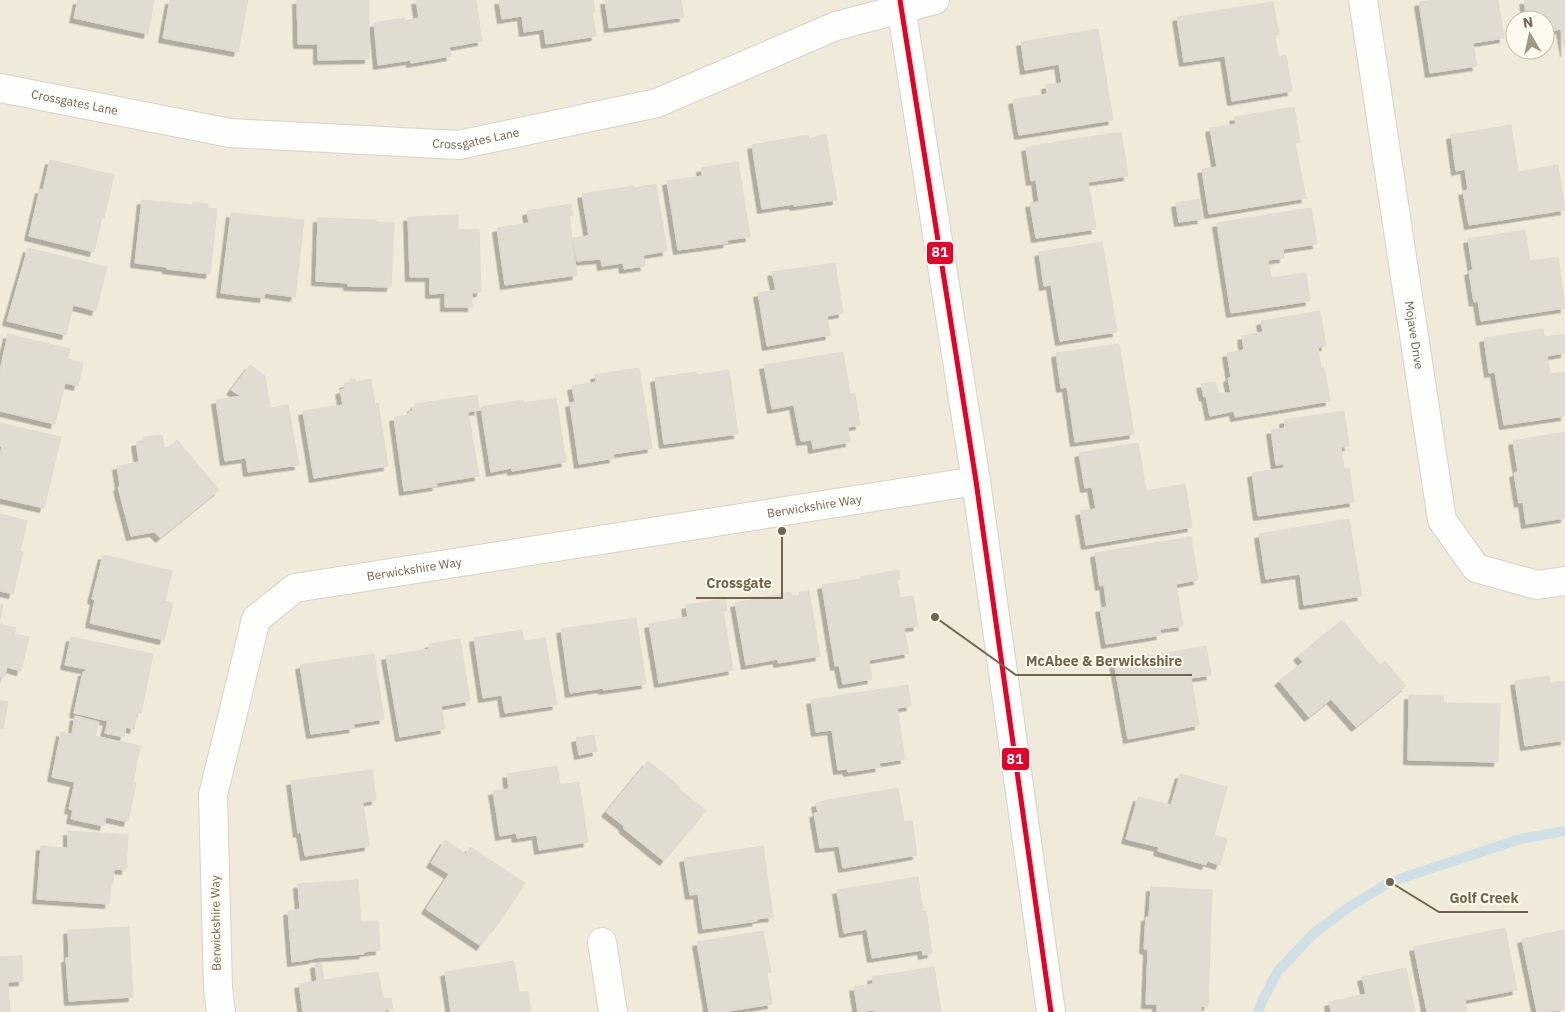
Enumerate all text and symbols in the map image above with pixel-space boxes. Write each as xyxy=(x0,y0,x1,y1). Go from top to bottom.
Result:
north arrow xyxy=(1505,10,1555,60)
text: N xyxy=(1522,12,1534,32)
street label: Crossgates Lane xyxy=(30,86,120,118)
street label: Crossgates Lane xyxy=(432,124,521,152)
line badge: 81 xyxy=(926,241,954,265)
text: 81 xyxy=(932,243,949,261)
street label: Mojave Drive xyxy=(1402,300,1427,371)
street label: Berwickshire Way xyxy=(766,491,863,521)
street label: Berwickshire Way xyxy=(366,554,463,584)
callout: Crossgate xyxy=(696,569,782,598)
text: Crossgate xyxy=(706,574,772,592)
callout: McAbee & Berwickshire xyxy=(1016,646,1192,675)
text: McAbee & Berwickshire xyxy=(1026,652,1182,670)
line badge: 81 xyxy=(1001,747,1030,771)
text: 81 xyxy=(1007,750,1024,768)
street label: Berwickshire Way xyxy=(207,875,224,971)
callout: Golf Creek xyxy=(1439,883,1528,912)
text: Golf Creek xyxy=(1449,889,1519,907)

